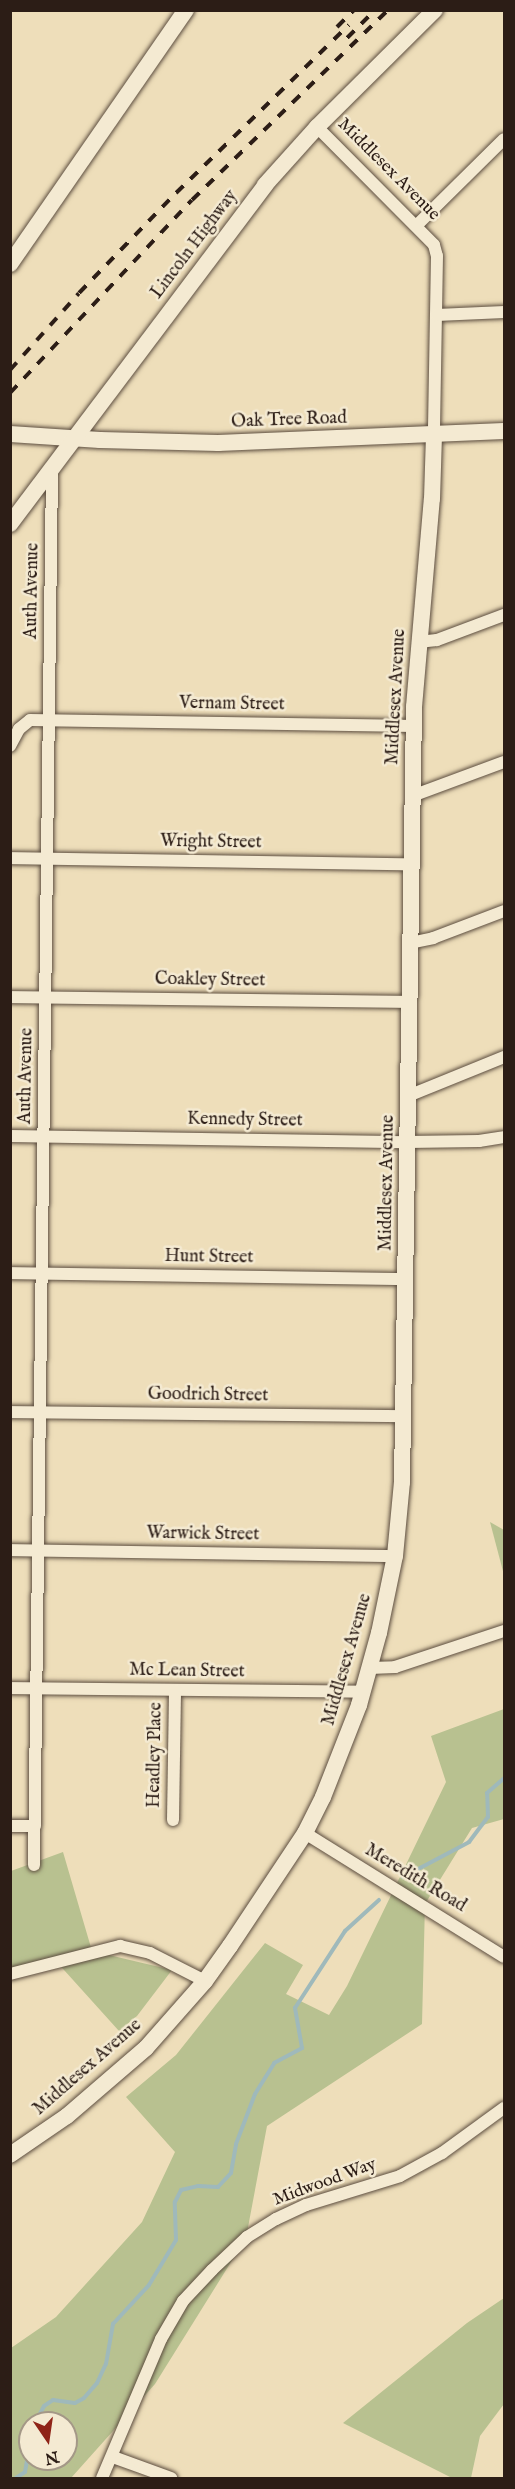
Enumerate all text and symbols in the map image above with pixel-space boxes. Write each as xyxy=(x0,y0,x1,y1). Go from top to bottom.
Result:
street label: Middlesex Avenue xyxy=(332,114,444,226)
street label: Lincoln Highway xyxy=(147,186,243,304)
street label: Oak Tree Road xyxy=(231,408,347,434)
street label: Auth Avenue xyxy=(21,543,45,639)
street label: Middlesex Avenue xyxy=(383,628,411,766)
street label: Vernam Street xyxy=(179,693,285,717)
street label: Wright Street xyxy=(160,831,262,855)
street label: Coakley Street xyxy=(155,969,265,993)
street label: Auth Avenue xyxy=(15,1028,39,1124)
street label: Kennedy Street xyxy=(187,1109,303,1133)
street label: Middlesex Avenue xyxy=(376,1115,400,1251)
street label: Hunt Street xyxy=(164,1246,254,1270)
street label: Goodrich Street xyxy=(148,1384,268,1408)
street label: Warwick Street xyxy=(146,1523,260,1547)
street label: Middlesex Avenue xyxy=(319,1592,377,1728)
street label: Mc Lean Street xyxy=(129,1660,245,1684)
street label: Headley Place xyxy=(144,1702,168,1808)
street label: Meredith Road xyxy=(360,1840,470,1918)
street label: Middlesex Avenue xyxy=(30,2015,146,2121)
street label: Midwood Way xyxy=(270,2154,380,2212)
north arrow xyxy=(18,2411,78,2471)
text: N xyxy=(43,2445,61,2468)

